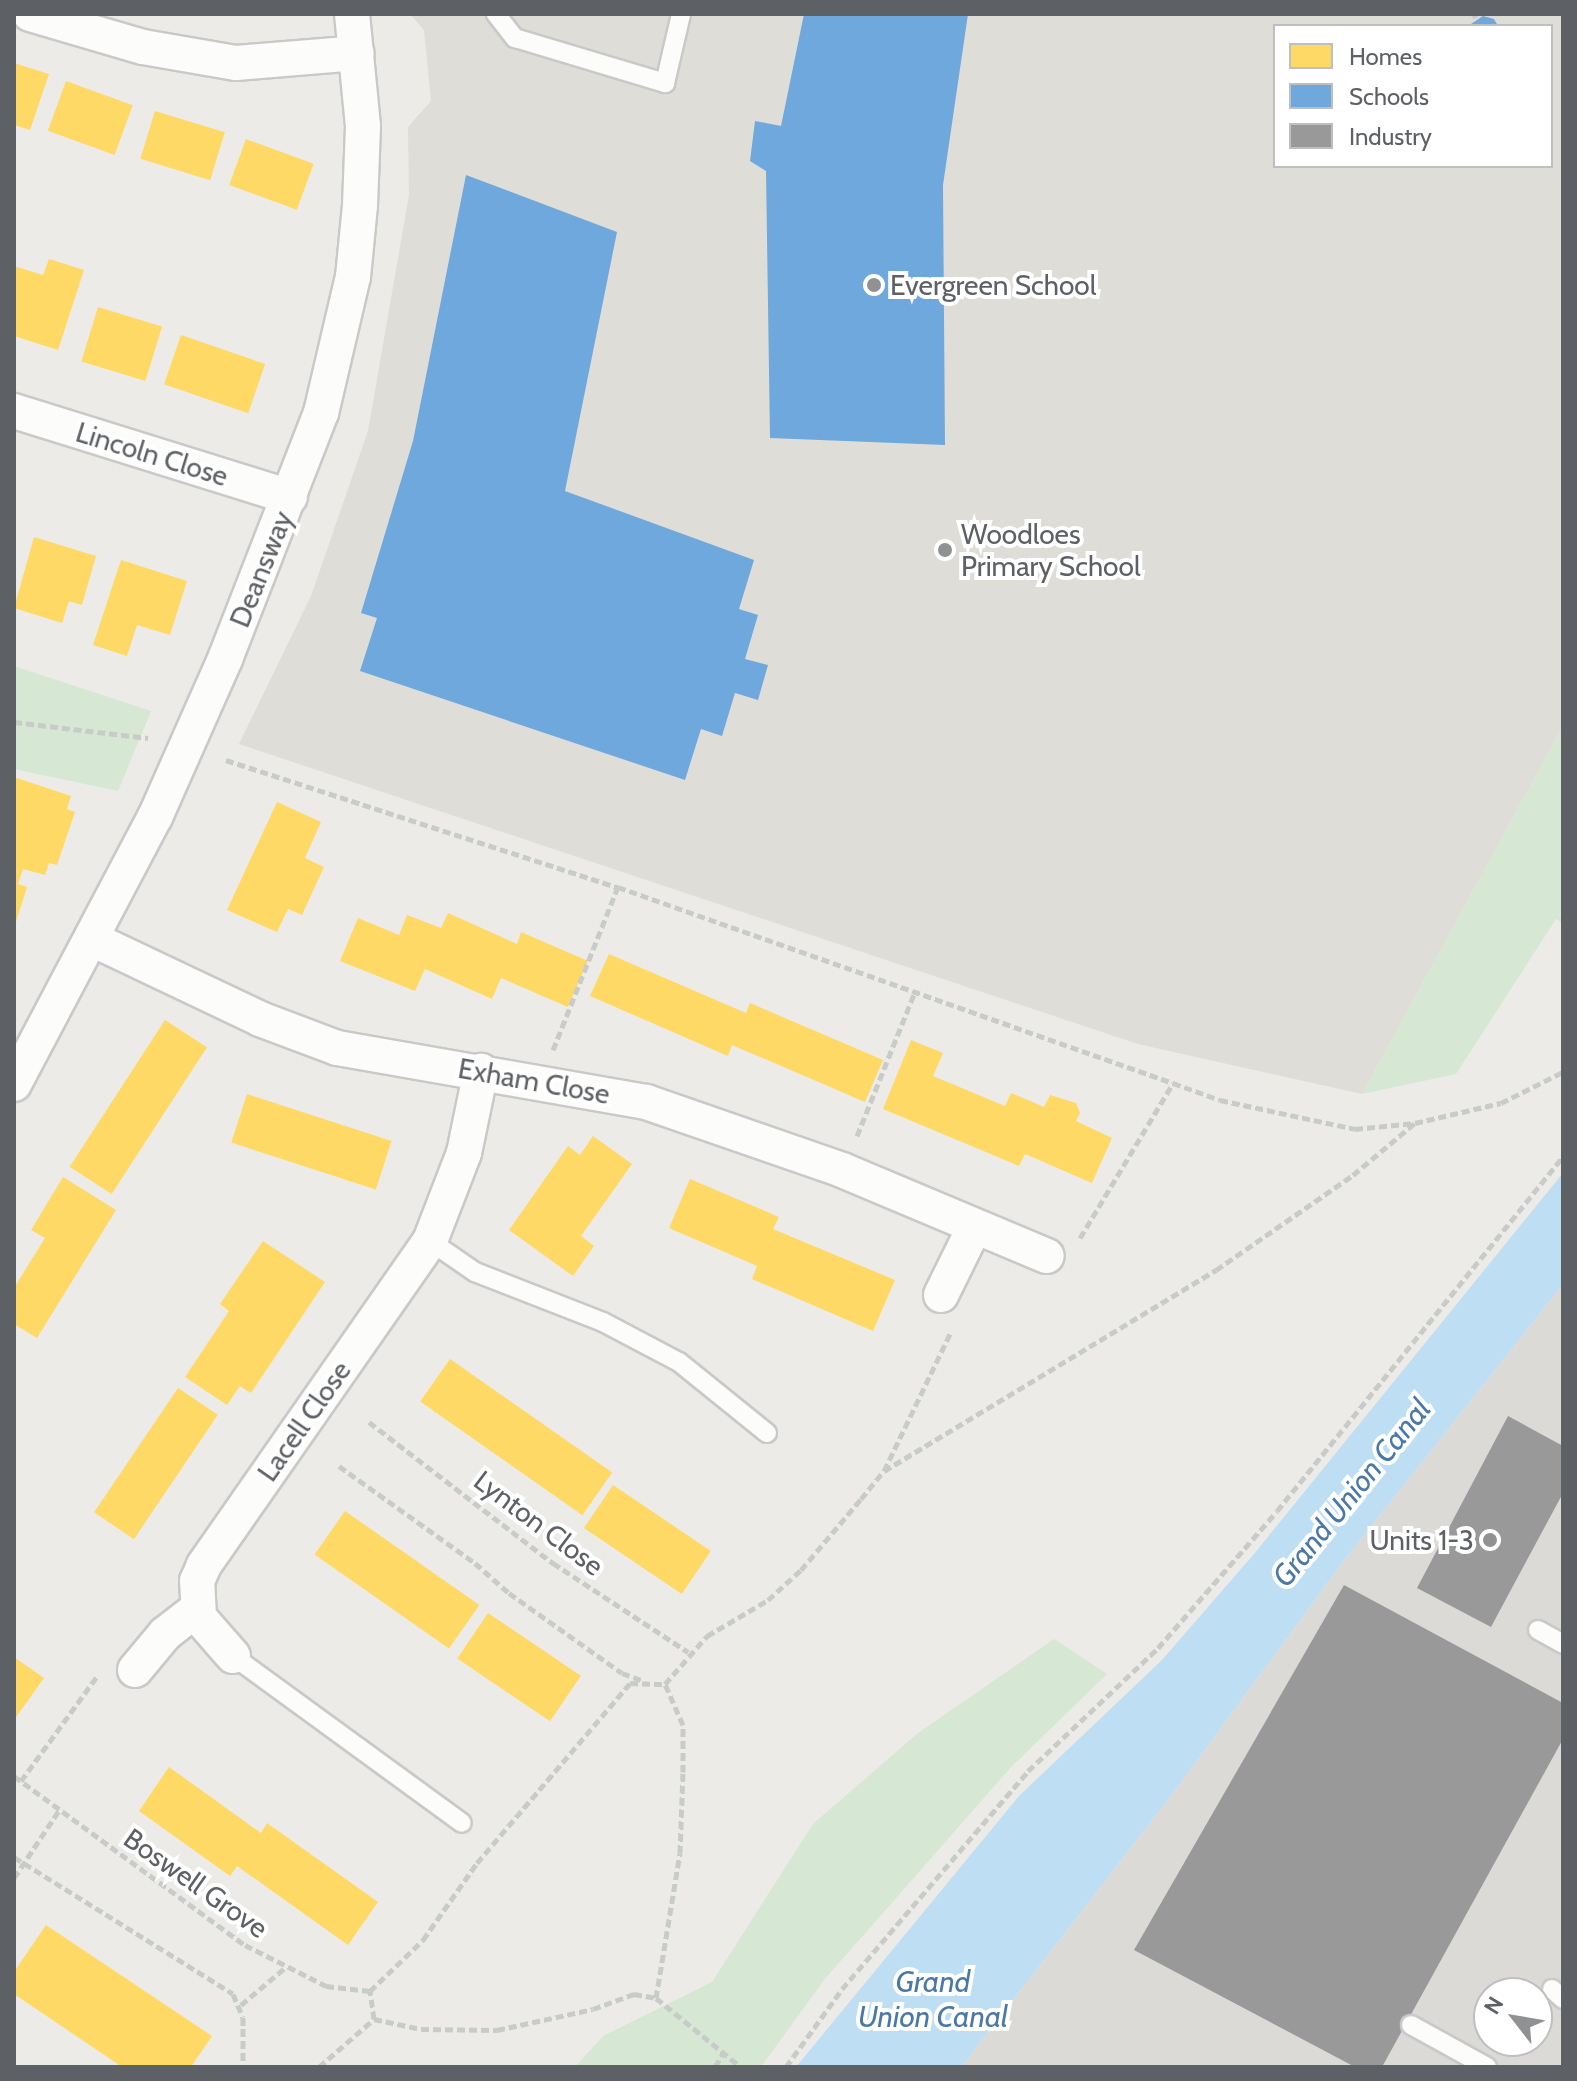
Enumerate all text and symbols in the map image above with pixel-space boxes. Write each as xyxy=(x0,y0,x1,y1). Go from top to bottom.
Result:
legend xyxy=(1273,24,1553,168)
text: Homes xyxy=(1349,42,1422,71)
text: Schools xyxy=(1349,82,1429,111)
text: Industry xyxy=(1349,122,1432,151)
place label: Evergreen School xyxy=(890,268,1096,302)
marker: Evergreen School xyxy=(865,276,883,294)
street label: Lincoln Close xyxy=(72,415,232,493)
street label: Deansway xyxy=(222,506,300,632)
place label: Woodloes Primary School xyxy=(961,517,1141,583)
marker: Woodloes Primary School xyxy=(936,541,954,559)
street label: Exham Close xyxy=(456,1051,612,1111)
street label: Lacell Close xyxy=(250,1354,358,1488)
water label: Grand Union Canal xyxy=(1265,1392,1439,1594)
street label: Lynton Close xyxy=(468,1463,610,1583)
place label: Units 1-3 xyxy=(1369,1523,1474,1557)
marker: Units 1-3 xyxy=(1481,1531,1499,1549)
street label: Boswell Grove xyxy=(118,1821,274,1945)
water label: Grand Union Canal xyxy=(858,1964,1008,2034)
north arrow xyxy=(1473,1977,1553,2057)
text: N xyxy=(1478,1992,1509,2019)

